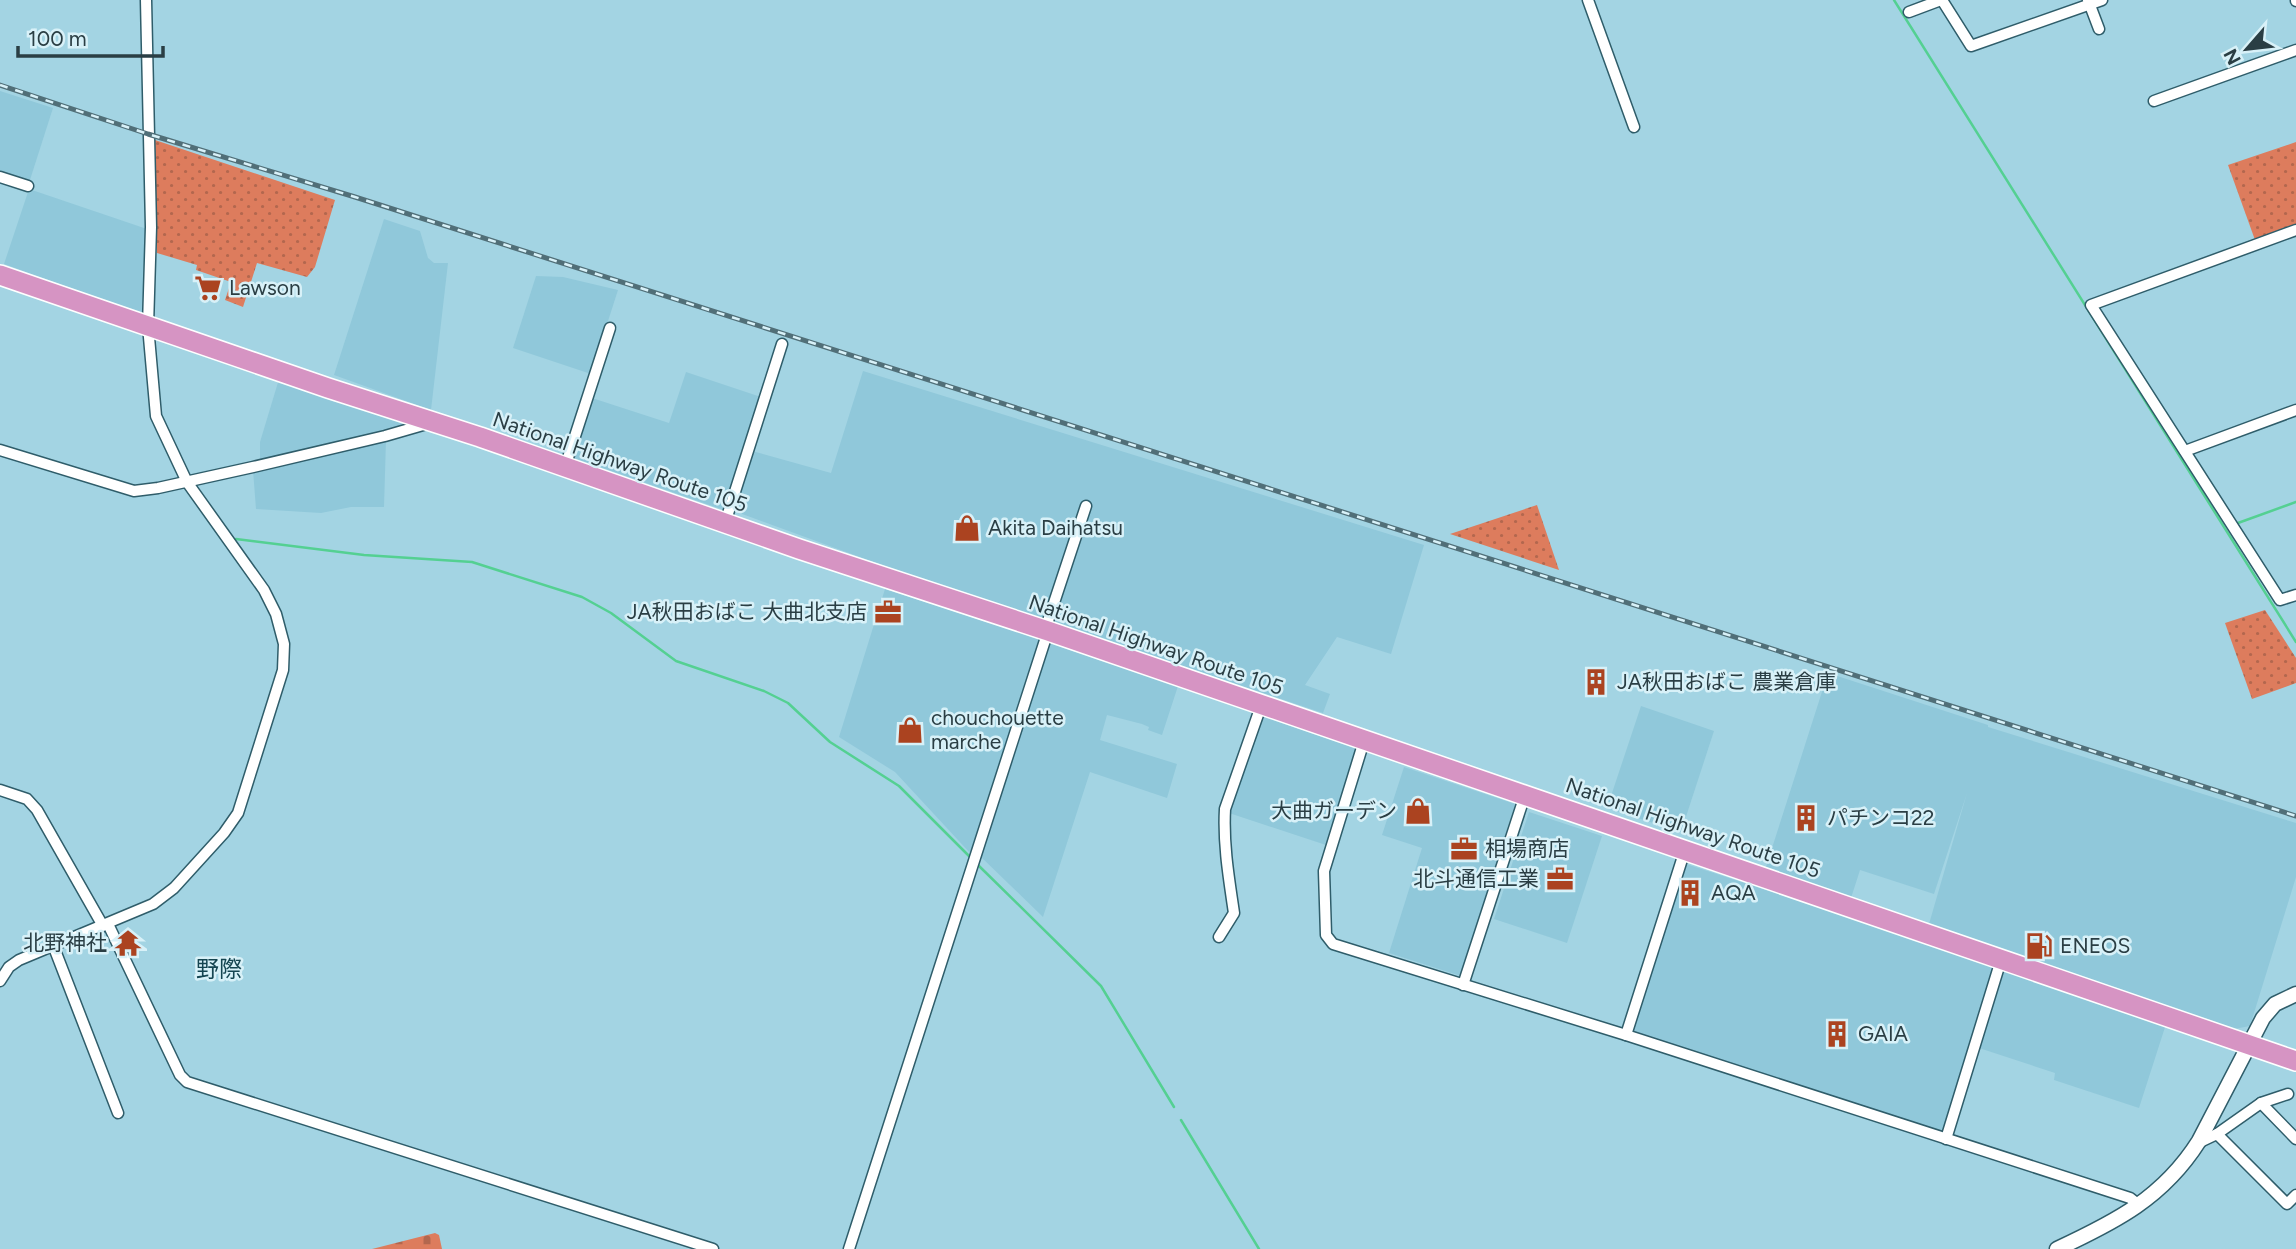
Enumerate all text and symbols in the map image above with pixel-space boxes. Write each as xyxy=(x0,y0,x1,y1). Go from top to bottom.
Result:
scale bar xyxy=(18,14,163,58)
north arrow xyxy=(2212,14,2282,84)
text: 100 m xyxy=(28,26,87,51)
text: N xyxy=(2219,45,2246,69)
supermarket icon: Lawson xyxy=(193,273,223,303)
place label: Lawson xyxy=(229,275,301,300)
street label: National Highway Route 105 xyxy=(490,406,751,517)
shop icon: Akita Daihatsu xyxy=(952,513,982,543)
place label: Akita Daihatsu xyxy=(988,515,1123,540)
street label: National Highway Route 105 xyxy=(1026,589,1287,700)
office icon: JA秋田おばこ 大曲北支店 xyxy=(873,597,903,627)
place label: JA秋田おばこ 大曲北支店 xyxy=(627,599,867,624)
building icon: JA秋田おばこ 農業倉庫 xyxy=(1581,667,1611,697)
place label: JA秋田おばこ 農業倉庫 xyxy=(1617,669,1836,694)
place label: chouchouette marche xyxy=(931,705,1064,754)
shop icon: chouchouette marche xyxy=(895,715,925,745)
street label: National Highway Route 105 xyxy=(1563,772,1824,883)
shop icon: 大曲ガーデン xyxy=(1403,796,1433,826)
place label: 大曲ガーデン xyxy=(1271,798,1397,823)
building icon: パチンコ22 xyxy=(1791,803,1821,833)
place label: パチンコ22 xyxy=(1827,805,1934,830)
office icon: 相場商店 xyxy=(1449,834,1479,864)
place label: 相場商店 xyxy=(1485,836,1569,861)
office icon: 北斗通信工業 xyxy=(1545,864,1575,894)
place label: 北斗通信工業 xyxy=(1413,866,1539,891)
building icon: AQA xyxy=(1675,878,1705,908)
place label: AQA xyxy=(1711,880,1756,905)
temple icon: 北野神社 xyxy=(113,928,143,958)
place label: 北野神社 xyxy=(23,930,107,955)
fuel station icon: ENEOS xyxy=(2024,931,2054,961)
place label: ENEOS xyxy=(2060,933,2130,958)
district label: 野際 xyxy=(196,955,242,983)
building icon: GAIA xyxy=(1822,1019,1852,1049)
place label: GAIA xyxy=(1858,1021,1908,1046)

